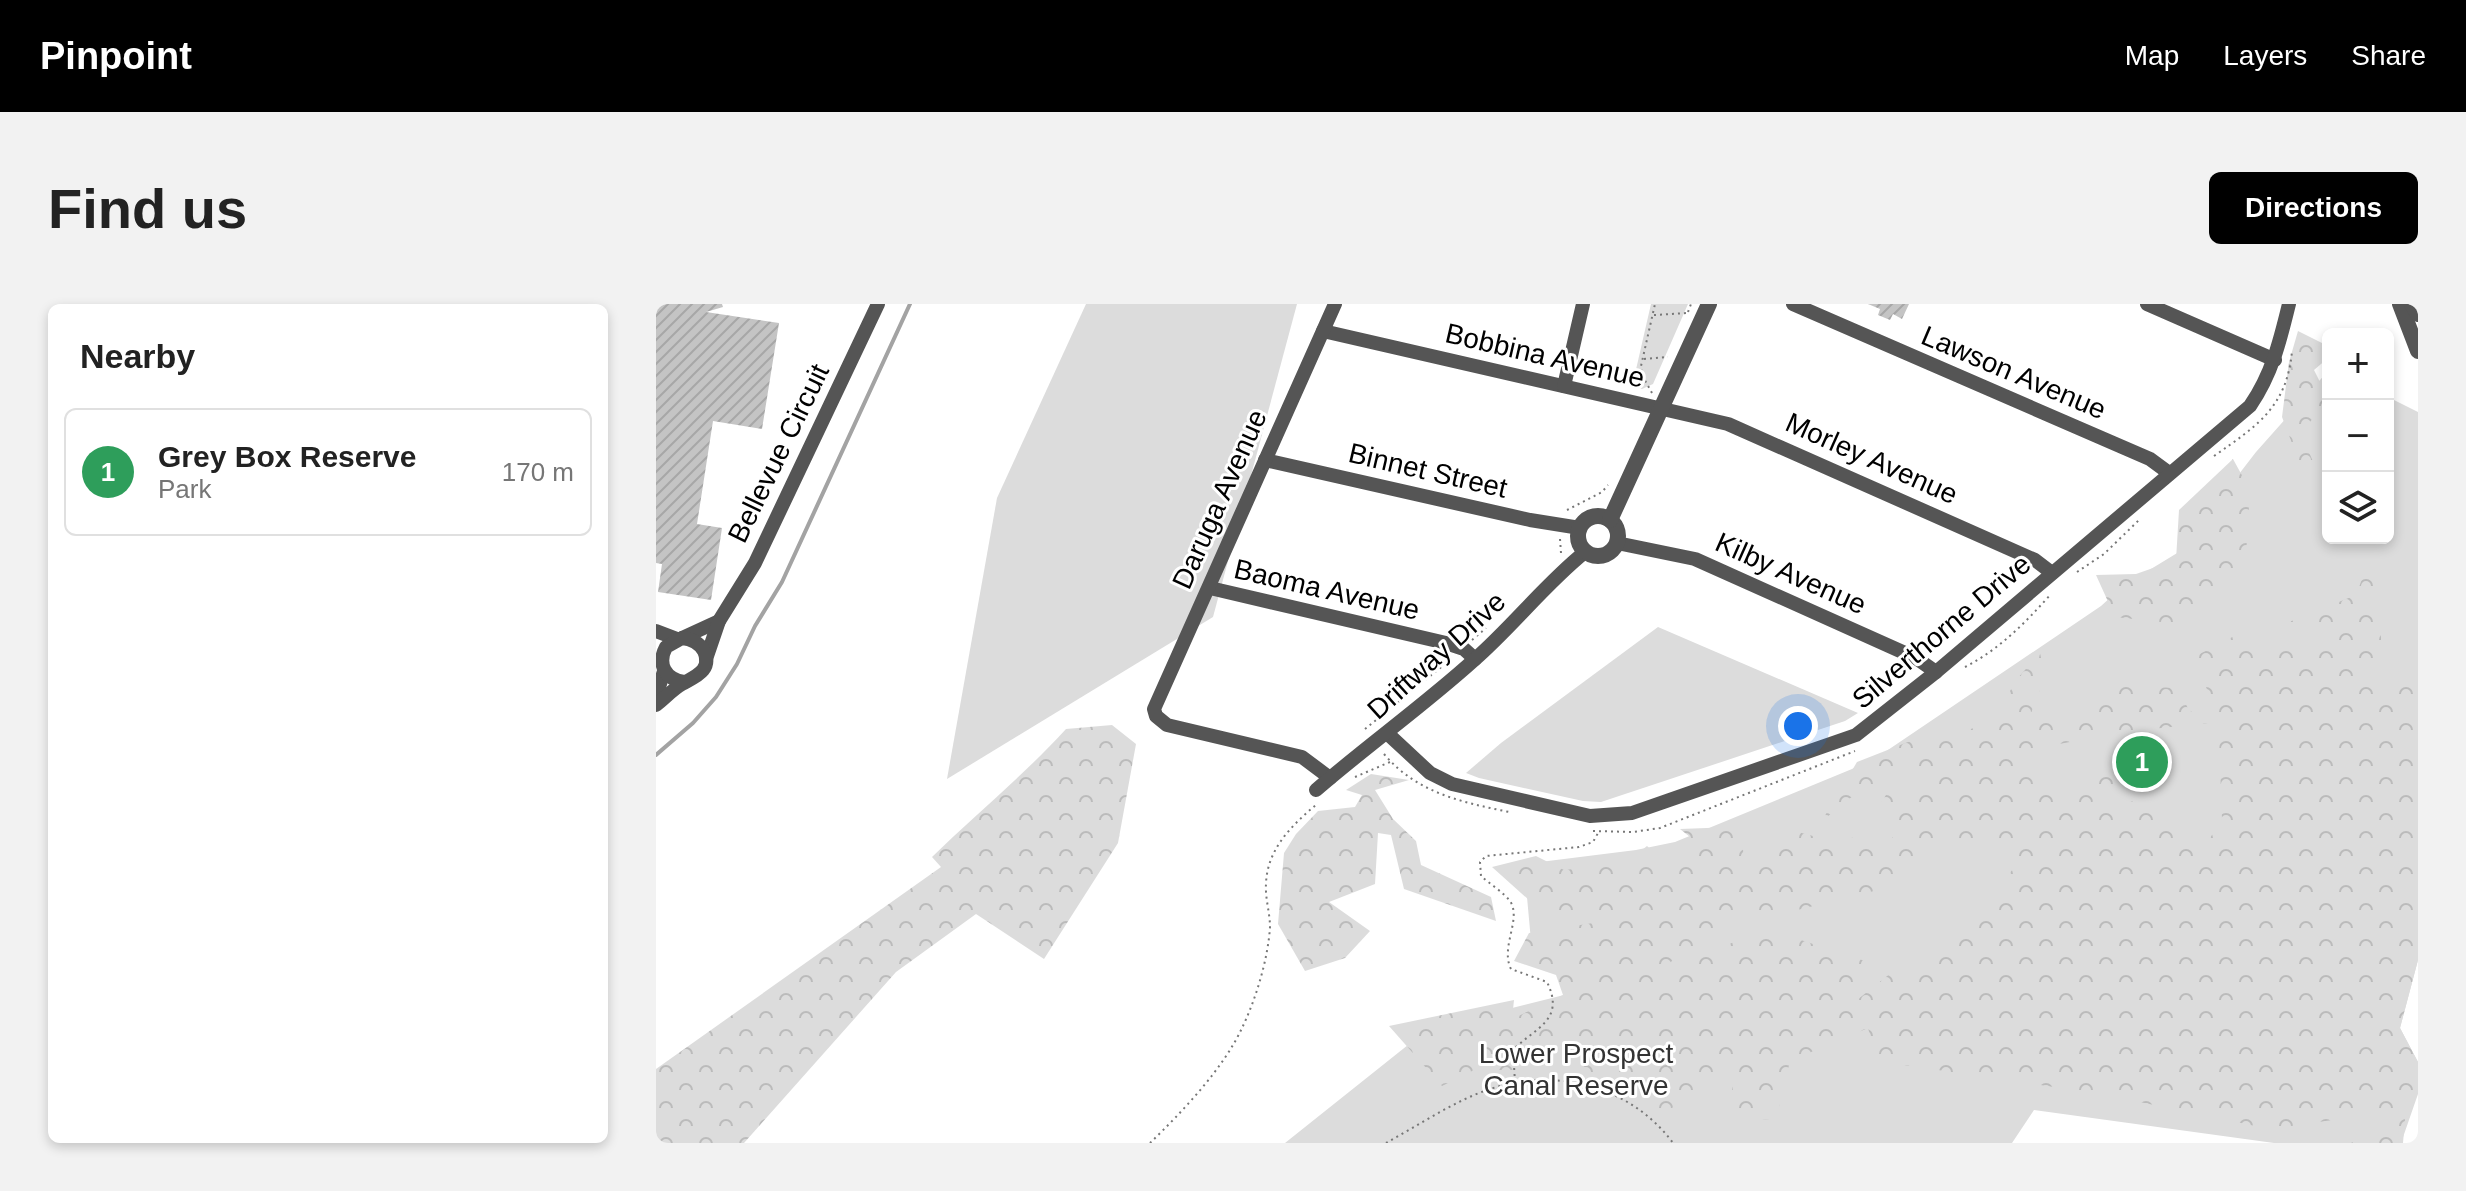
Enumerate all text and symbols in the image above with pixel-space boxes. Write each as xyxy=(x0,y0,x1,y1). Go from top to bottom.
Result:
text: Pinpoint xyxy=(40,35,192,77)
text: Map xyxy=(2125,40,2179,71)
text: Layers xyxy=(2223,40,2307,71)
text: Share xyxy=(2351,40,2426,71)
button: Directions xyxy=(2209,172,2418,244)
text: Find us xyxy=(48,177,247,240)
street label: Bobbina Avenue xyxy=(1442,318,1647,393)
street label: Lawson Avenue xyxy=(1917,320,2111,425)
map controls xyxy=(2322,328,2394,544)
button: + xyxy=(2322,328,2394,400)
text: Nearby xyxy=(80,337,195,375)
street label: Bellevue Circuit xyxy=(722,359,835,547)
button: − xyxy=(2322,400,2394,472)
street label: Daruga Avenue xyxy=(1166,405,1273,593)
street label: Morley Avenue xyxy=(1781,407,1962,510)
street label: Binnet Street xyxy=(1346,437,1510,504)
text: Grey Box Reserve xyxy=(158,440,417,473)
text: 1 xyxy=(101,457,115,487)
text: 170 m xyxy=(502,457,574,487)
button: layers xyxy=(2322,472,2394,544)
text: Park xyxy=(158,474,211,504)
street label: Kilby Avenue xyxy=(1711,526,1871,620)
street label: Silverthorne Drive xyxy=(1846,548,2037,715)
street label: Baoma Avenue xyxy=(1231,553,1423,626)
street label: Driftway Drive xyxy=(1361,586,1511,725)
your location xyxy=(1778,706,1818,746)
pin: 1 xyxy=(2116,732,2168,792)
park label: Lower Prospect Canal Reserve xyxy=(1479,1038,1673,1101)

